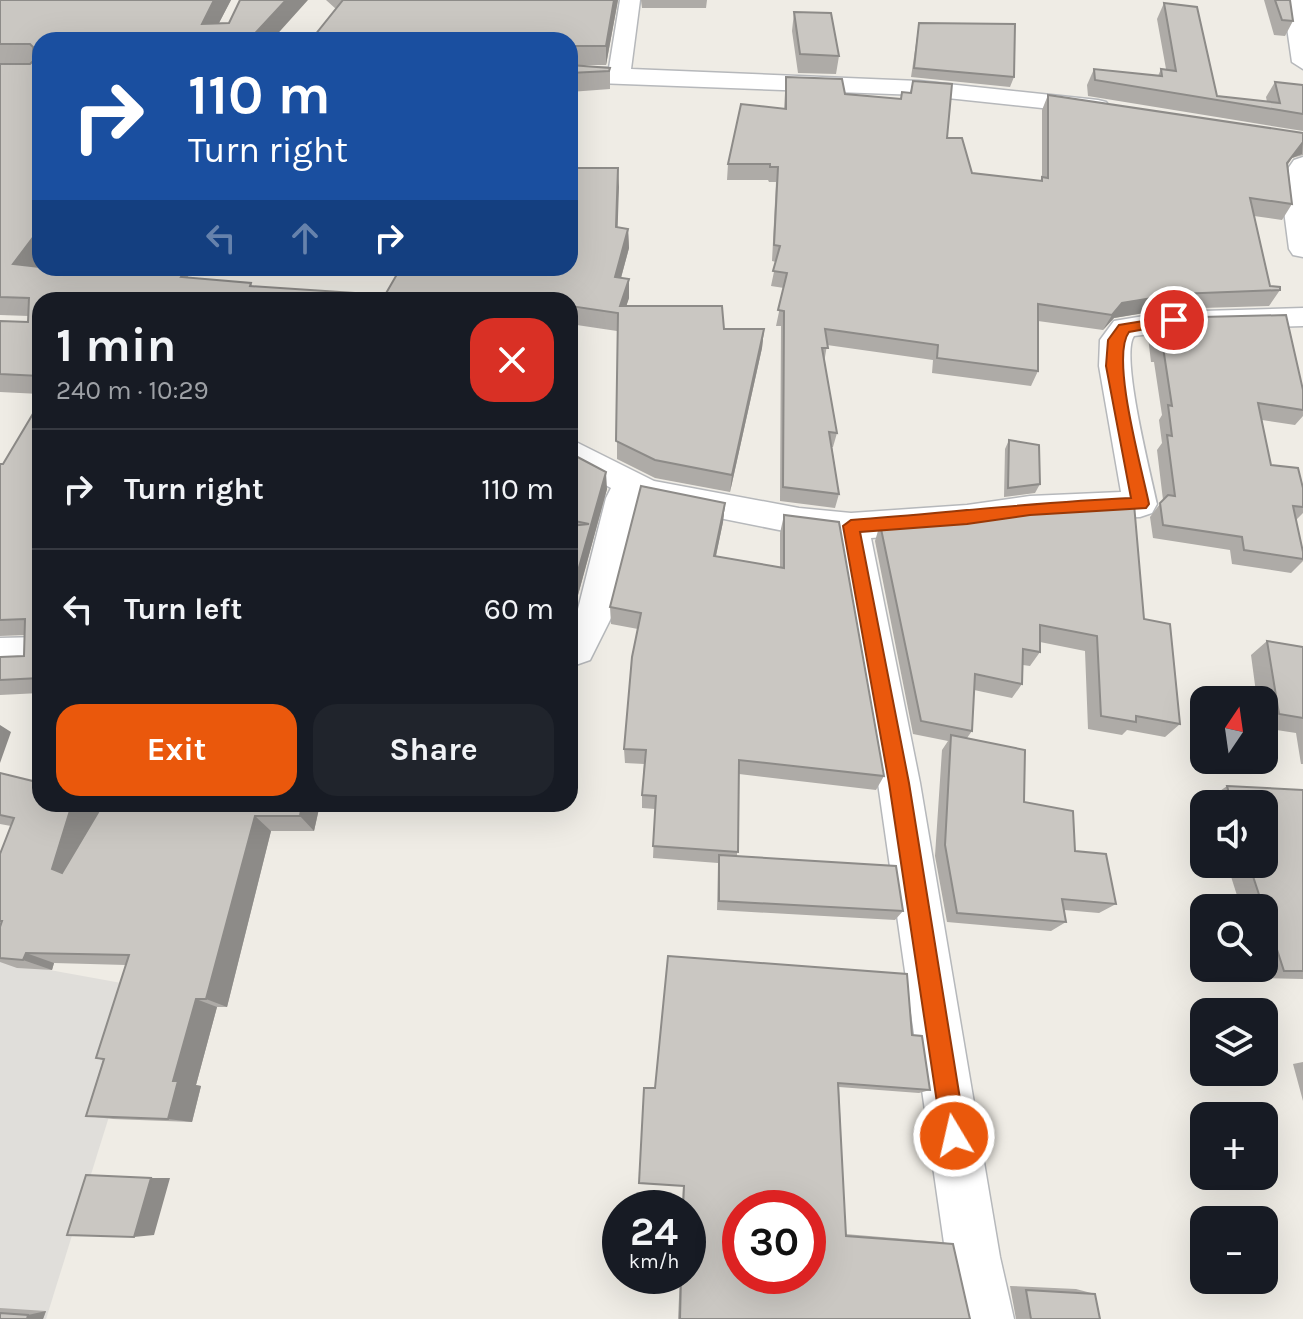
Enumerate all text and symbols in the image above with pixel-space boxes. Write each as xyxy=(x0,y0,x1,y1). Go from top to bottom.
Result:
text: 110 m xyxy=(188,62,331,127)
icon: right xyxy=(56,64,160,168)
text: Turn right xyxy=(188,129,348,171)
icon: left xyxy=(199,216,243,260)
icon: ahead xyxy=(283,216,327,260)
icon: right xyxy=(367,216,411,260)
pin xyxy=(1140,286,1208,354)
icon: arrive xyxy=(1152,298,1196,342)
text: 1 min xyxy=(56,317,176,373)
button: close xyxy=(470,318,554,402)
text: 240 m · 10:29 xyxy=(56,375,209,406)
icon: right xyxy=(56,467,100,511)
text: Turn right xyxy=(124,471,264,507)
text: 110 m xyxy=(481,471,554,507)
icon: left xyxy=(56,587,100,631)
text: Turn left xyxy=(124,591,242,627)
text: 60 m xyxy=(484,591,554,627)
north arrow xyxy=(1190,686,1278,774)
map controls xyxy=(1190,686,1278,1294)
button: Exit xyxy=(56,704,297,796)
button: Share xyxy=(313,704,554,796)
button: sound xyxy=(1190,790,1278,878)
button: search xyxy=(1190,894,1278,982)
button: layers xyxy=(1190,998,1278,1086)
position arrow xyxy=(912,1094,996,1178)
button: + xyxy=(1190,1102,1278,1190)
speed limit sign: 30 xyxy=(722,1190,826,1294)
button: − xyxy=(1190,1206,1278,1294)
text: 24 xyxy=(630,1208,678,1255)
text: km/h xyxy=(629,1250,679,1273)

